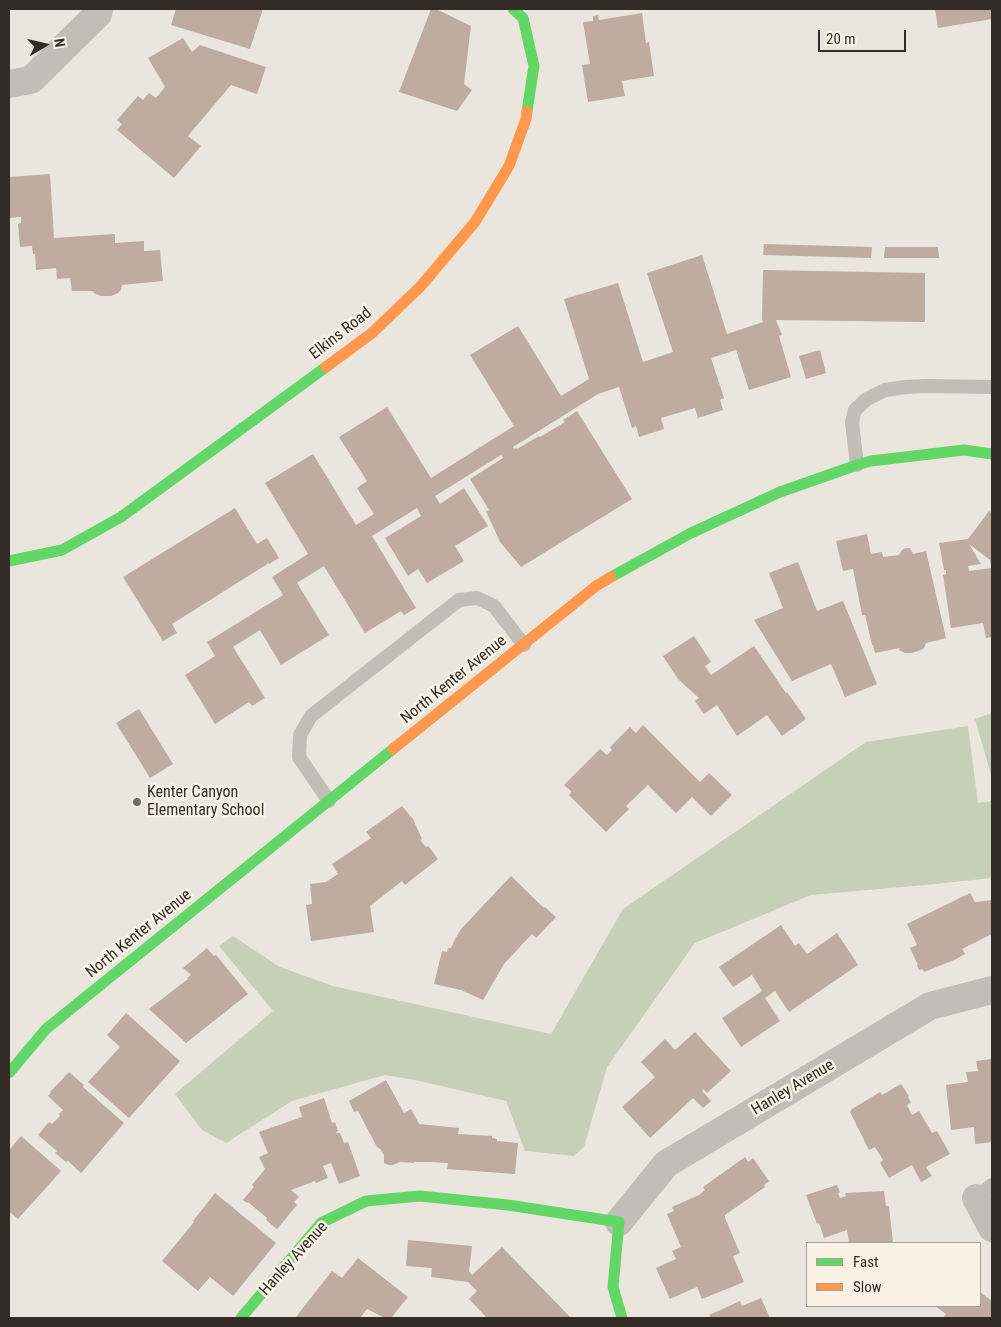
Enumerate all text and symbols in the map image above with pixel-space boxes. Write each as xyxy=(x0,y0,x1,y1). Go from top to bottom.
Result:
north arrow xyxy=(20,20,70,70)
scale bar xyxy=(821,20,908,52)
text: 20 m xyxy=(826,30,856,48)
text: N xyxy=(51,37,68,48)
street label: Elkins Road xyxy=(306,304,376,364)
street label: North Kenter Avenue xyxy=(397,632,511,728)
place label: Kenter Canyon Elementary School xyxy=(147,783,264,821)
marker: Kenter Canyon Elementary School xyxy=(131,796,143,808)
street label: North Kenter Avenue xyxy=(82,886,196,982)
street label: Hanley Avenue xyxy=(748,1056,838,1120)
street label: Hanley Avenue xyxy=(256,1218,332,1300)
legend xyxy=(806,1242,981,1307)
text: Fast xyxy=(853,1253,878,1271)
text: Slow xyxy=(853,1278,882,1296)

